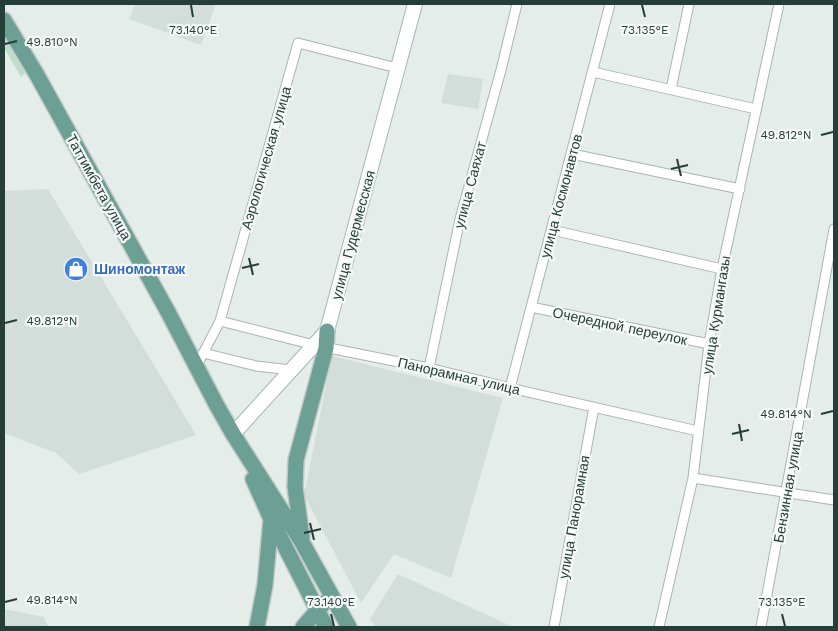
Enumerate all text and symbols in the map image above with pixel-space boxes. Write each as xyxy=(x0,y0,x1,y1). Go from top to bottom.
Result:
text: 73.140°E xyxy=(169,23,217,37)
text: 73.135°E xyxy=(621,23,669,37)
text: 49.810°N xyxy=(26,35,78,49)
street label: Аэрологическая улица xyxy=(238,84,294,231)
text: 49.812°N xyxy=(760,128,812,142)
street label: Таттимбета улица xyxy=(63,132,135,243)
street label: улица Космонавтов xyxy=(537,132,585,260)
street label: улица Саяхат xyxy=(451,139,489,230)
street label: улица Гудермесская xyxy=(328,168,378,302)
street label: улица Курмангазы xyxy=(699,254,733,376)
shop icon: Шиномонтаж xyxy=(63,256,89,282)
place label: Шиномонтаж xyxy=(94,261,186,277)
street label: Очередной переулок xyxy=(551,304,690,348)
text: 49.812°N xyxy=(26,314,78,328)
street label: Панорамная улица xyxy=(396,354,522,398)
text: 49.814°N xyxy=(760,407,812,421)
street label: Бензинная улица xyxy=(770,430,806,544)
street label: улица Панорамная xyxy=(555,454,593,580)
text: 49.814°N xyxy=(26,593,78,607)
text: 73.140°E xyxy=(307,595,355,609)
text: 73.135°E xyxy=(758,595,806,609)

